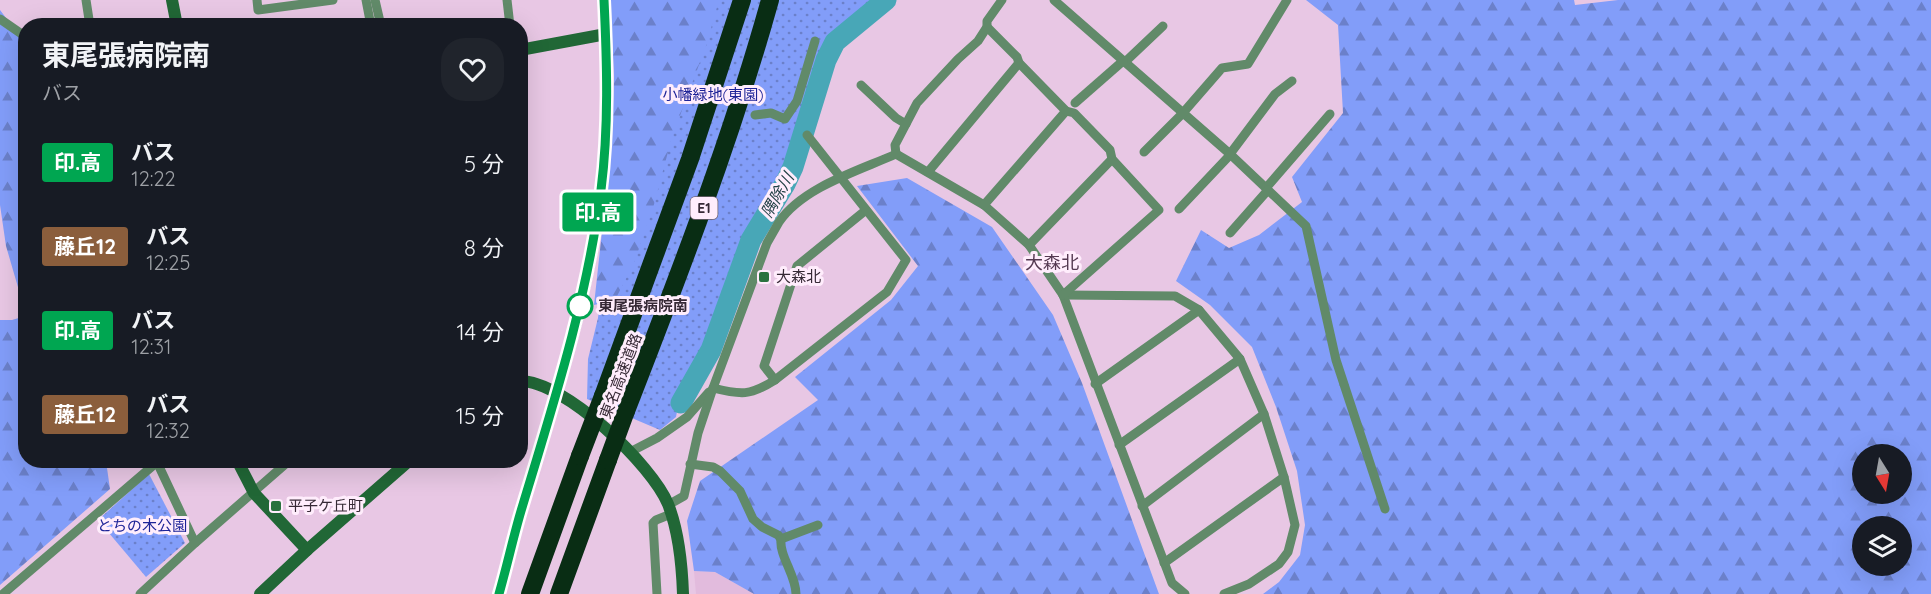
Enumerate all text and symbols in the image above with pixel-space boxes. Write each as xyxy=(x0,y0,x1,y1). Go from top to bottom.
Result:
text: 東尾張病院南 xyxy=(42,37,210,72)
button: heart xyxy=(441,38,504,101)
text: バス xyxy=(42,80,82,105)
park label: 小幡緑地(東園) xyxy=(662,85,764,104)
text: バス xyxy=(131,138,175,166)
text: 印.高 xyxy=(54,149,101,175)
text: 5 分 xyxy=(464,150,504,178)
text: 12:22 xyxy=(131,166,176,191)
water label: 隅除川 xyxy=(756,167,799,221)
line badge: 印.高 xyxy=(564,192,632,232)
road number: E1 xyxy=(690,197,718,219)
text: 印.高 xyxy=(574,199,622,225)
text: バス xyxy=(146,222,190,250)
text: 藤丘12 xyxy=(54,233,116,259)
text: 8 分 xyxy=(464,234,504,262)
text: 12:25 xyxy=(146,250,190,275)
district label: 大森北 xyxy=(1025,251,1079,274)
place label: 大森北 xyxy=(776,267,821,286)
marker: 大森北 xyxy=(757,270,771,284)
marker: 東尾張病院南 xyxy=(567,293,593,319)
place label: 東尾張病院南 xyxy=(598,296,688,315)
text: バス xyxy=(131,306,175,334)
text: 印.高 xyxy=(54,317,101,343)
text: 14 分 xyxy=(457,318,504,346)
street label: 東名高速道路 xyxy=(596,330,646,421)
text: 12:31 xyxy=(131,334,171,359)
text: バス xyxy=(146,390,190,418)
text: 藤丘12 xyxy=(54,401,116,427)
text: 15 分 xyxy=(456,402,504,430)
text: 12:32 xyxy=(146,418,190,443)
north arrow xyxy=(1852,444,1912,504)
map controls xyxy=(1852,444,1912,576)
place label: 平子ケ丘町 xyxy=(288,496,363,515)
marker: 平子ケ丘町 xyxy=(269,499,283,513)
park label: とちの木公園 xyxy=(97,516,187,535)
button: layers xyxy=(1852,516,1912,576)

